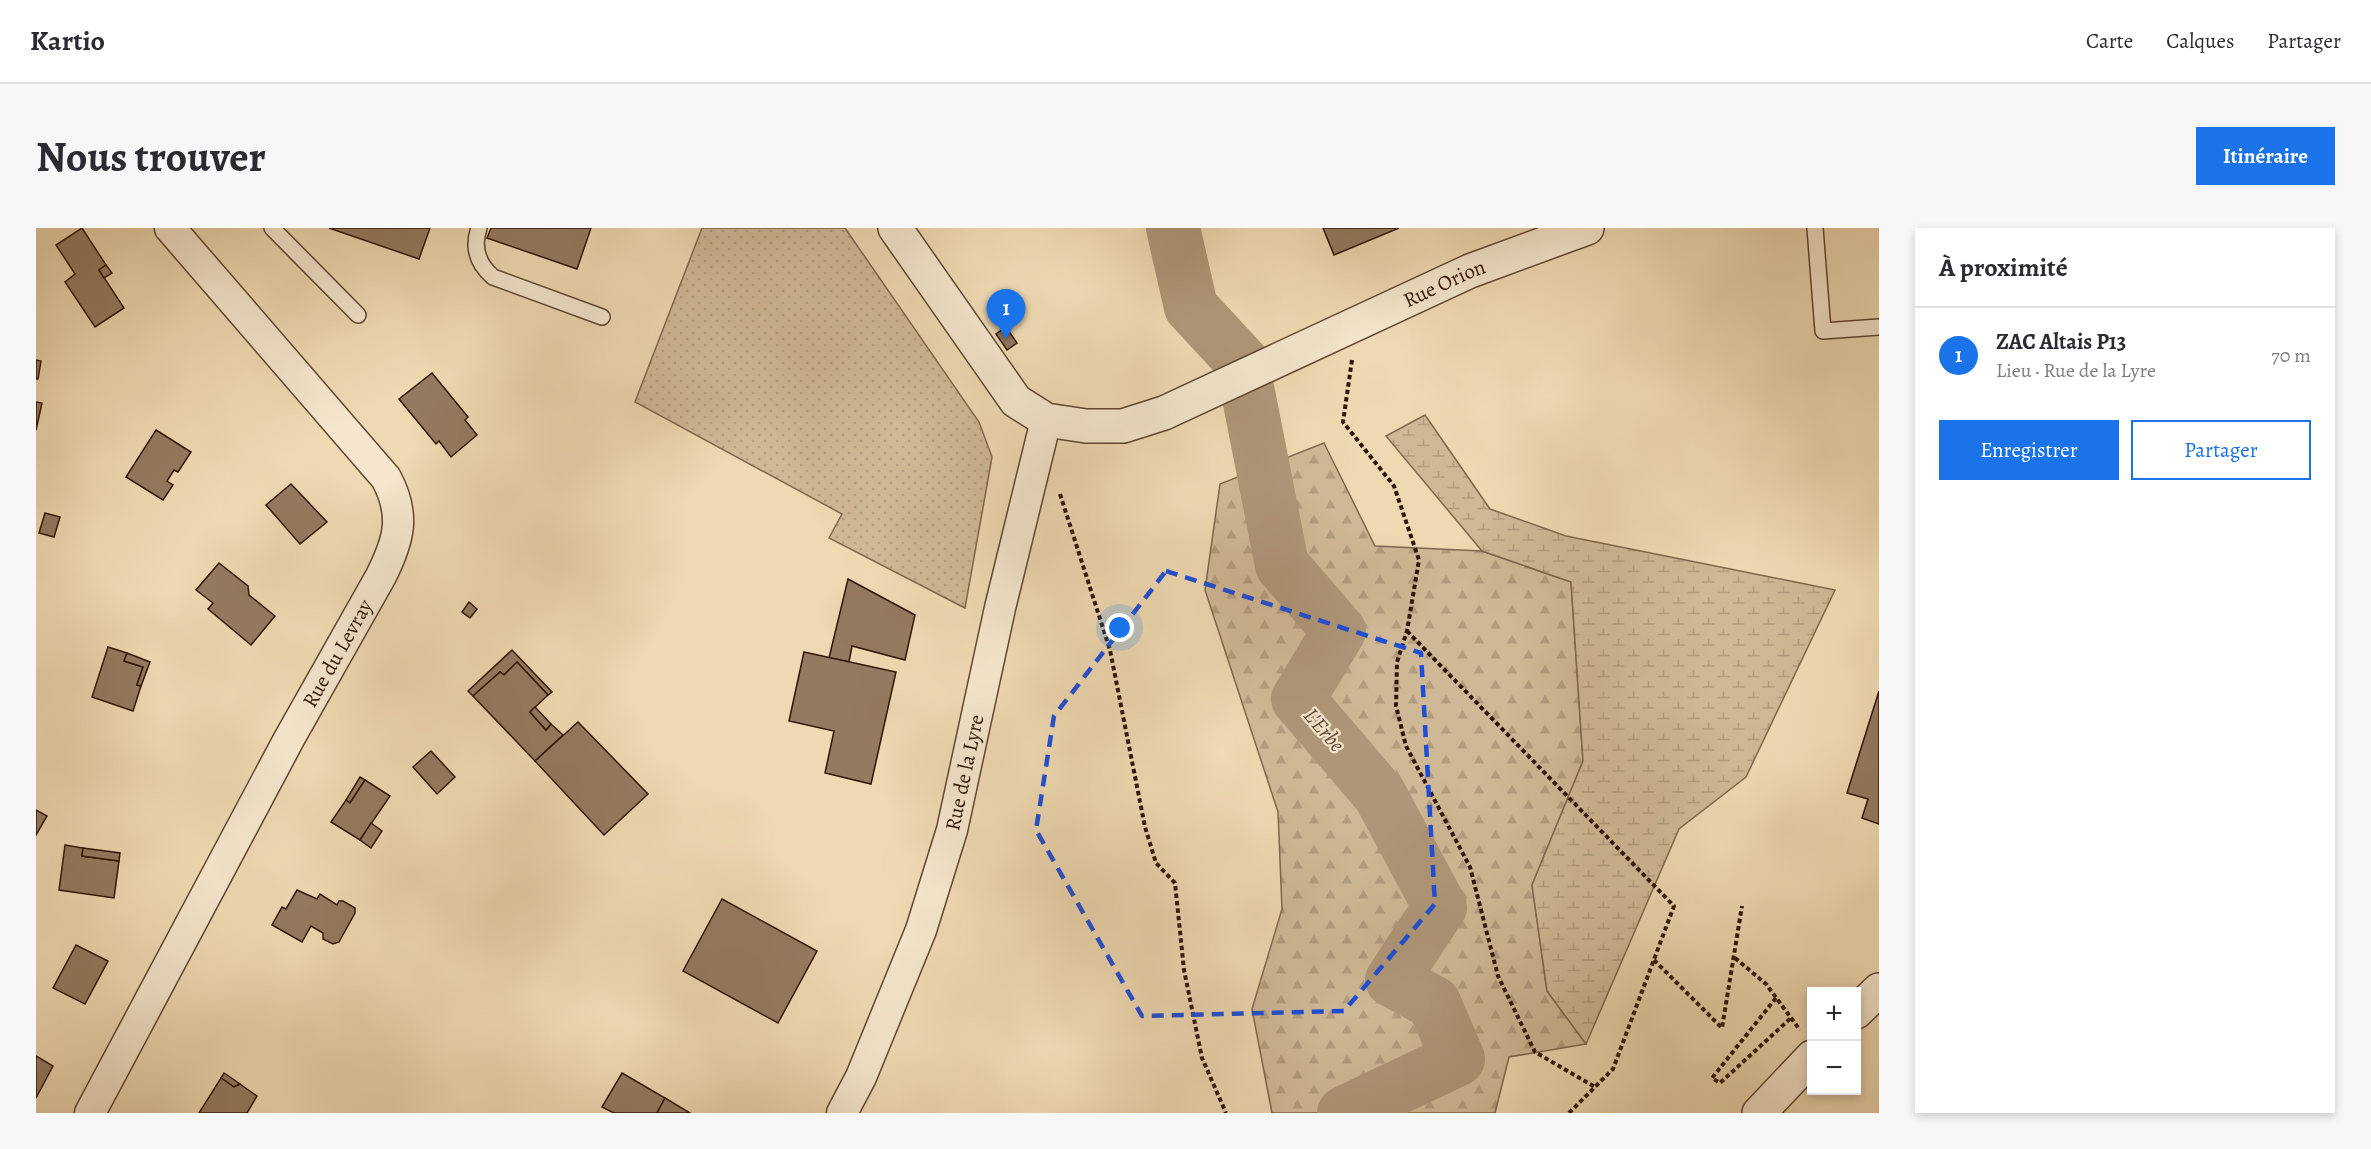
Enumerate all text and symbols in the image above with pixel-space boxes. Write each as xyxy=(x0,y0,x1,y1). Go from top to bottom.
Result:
text: Kartio xyxy=(30,22,105,60)
text: Carte xyxy=(2086,27,2133,55)
text: Calques xyxy=(2166,27,2234,55)
text: Partager xyxy=(2267,27,2341,55)
button: Itinéraire xyxy=(2196,127,2335,185)
text: Nous trouver xyxy=(36,128,266,185)
text: À proximité xyxy=(1939,250,2068,285)
street label: Rue Orion xyxy=(1399,253,1489,314)
pin: 1 xyxy=(986,290,1026,339)
text: ZAC Altais P13 xyxy=(1996,327,2126,357)
text: 1 xyxy=(1955,342,1962,369)
text: 70 m xyxy=(2271,342,2311,369)
text: Lieu · Rue de la Lyre xyxy=(1996,357,2156,384)
button: Enregistrer xyxy=(1939,420,2119,480)
button: Partager xyxy=(2131,420,2311,480)
street label: Rue du Levray xyxy=(296,594,379,713)
your location xyxy=(1105,613,1134,642)
water label: L'Erbe xyxy=(1296,701,1352,759)
street label: Rue de la Lyre xyxy=(938,712,991,833)
map controls xyxy=(1807,987,1861,1095)
button: + xyxy=(1807,987,1861,1041)
button: − xyxy=(1807,1041,1861,1095)

